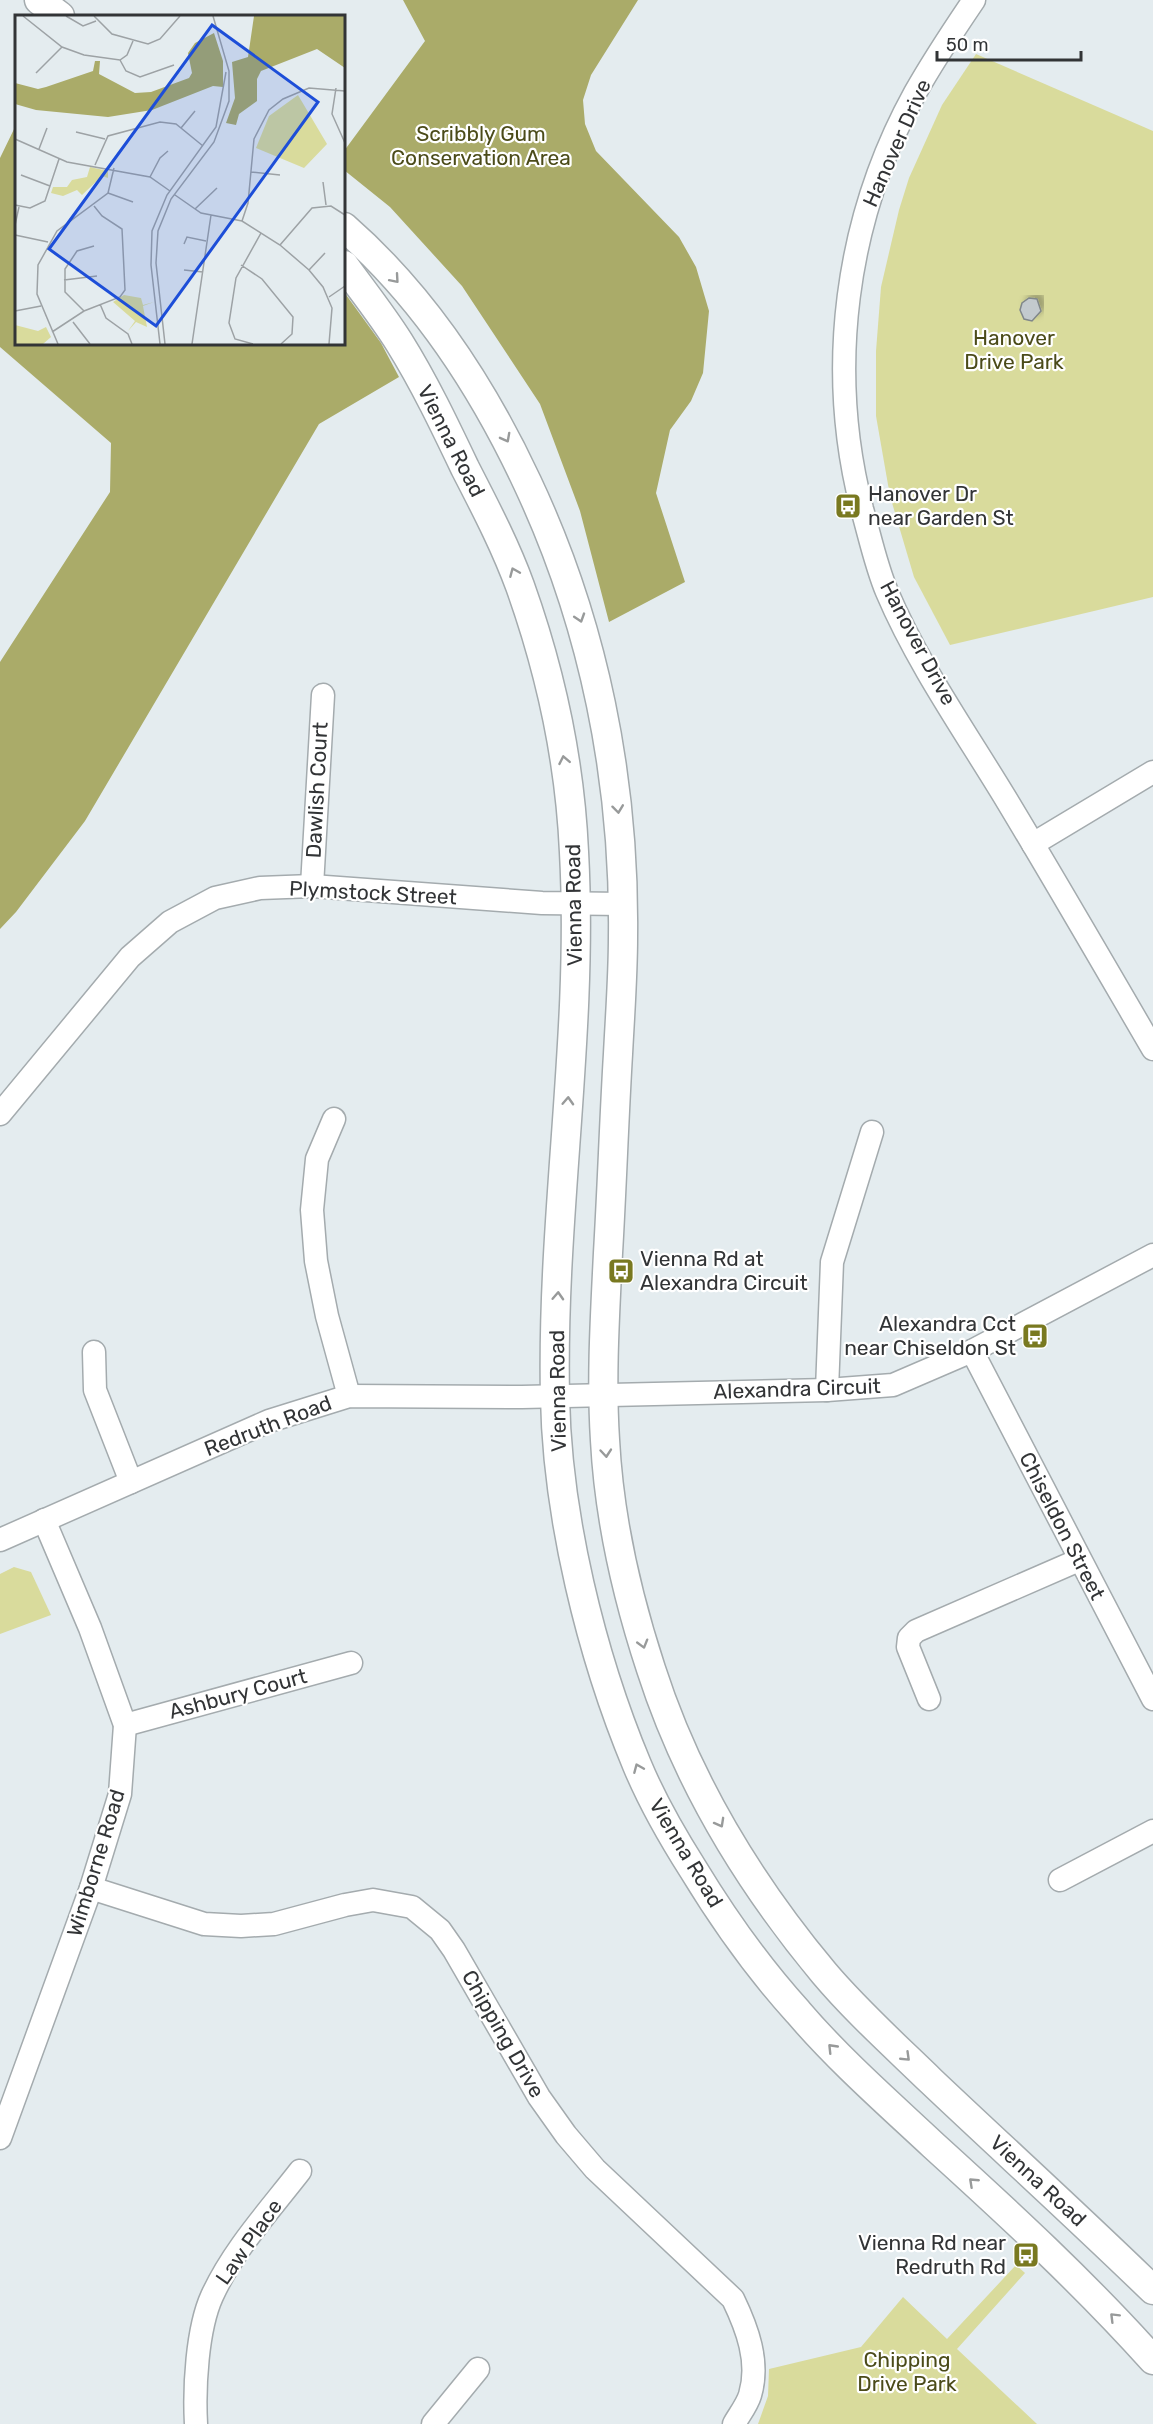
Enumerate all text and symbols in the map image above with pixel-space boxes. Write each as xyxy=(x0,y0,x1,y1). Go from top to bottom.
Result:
inset map xyxy=(15,15,345,345)
scale bar xyxy=(937,24,1081,62)
text: 50 m xyxy=(946,34,989,56)
street label: Hanover Drive xyxy=(857,75,936,211)
park label: Scribbly Gum Conservation Area xyxy=(391,121,571,170)
one-way arrow xyxy=(388,272,399,283)
park label: Hanover Drive Park xyxy=(964,325,1064,374)
street label: Vienna Road xyxy=(413,381,490,501)
one-way arrow xyxy=(499,432,510,443)
place label: Hanover Dr near Garden St xyxy=(868,481,1014,530)
bus stop icon: Hanover Dr near Garden St xyxy=(833,491,863,521)
one-way arrow xyxy=(509,567,521,578)
street label: Hanover Drive xyxy=(875,576,962,709)
one-way arrow xyxy=(573,612,585,623)
street label: Dawlish Court xyxy=(300,721,333,859)
one-way arrow xyxy=(558,755,571,765)
one-way arrow xyxy=(611,805,624,814)
street label: Vienna Road xyxy=(560,844,587,966)
street label: Plymstock Street xyxy=(289,876,458,909)
one-way arrow xyxy=(561,1097,574,1106)
place label: Vienna Rd at Alexandra Circuit xyxy=(640,1246,808,1295)
bus stop icon: Vienna Rd at Alexandra Circuit xyxy=(606,1256,636,1286)
one-way arrow xyxy=(551,1291,564,1300)
place label: Alexandra Cct near Chiseldon St xyxy=(844,1311,1016,1360)
bus stop icon: Alexandra Cct near Chiseldon St xyxy=(1020,1321,1050,1351)
street label: Vienna Road xyxy=(544,1330,571,1452)
street label: Alexandra Circuit xyxy=(713,1373,881,1404)
street label: Redruth Road xyxy=(201,1390,335,1461)
street label: Chiseldon Street xyxy=(1014,1448,1110,1604)
one-way arrow xyxy=(599,1449,612,1458)
one-way arrow xyxy=(636,1638,648,1649)
street label: Ashbury Court xyxy=(166,1663,310,1724)
one-way arrow xyxy=(634,1763,646,1774)
street label: Wimborne Road xyxy=(61,1786,130,1939)
street label: Vienna Road xyxy=(644,1794,729,1912)
one-way arrow xyxy=(712,1817,724,1828)
street label: Chipping Drive xyxy=(457,1966,550,2102)
one-way arrow xyxy=(828,2044,839,2055)
one-way arrow xyxy=(899,2049,910,2060)
street label: Vienna Road xyxy=(985,2130,1092,2232)
one-way arrow xyxy=(970,2178,981,2189)
street label: Law Place xyxy=(210,2194,287,2289)
place label: Vienna Rd near Redruth Rd xyxy=(858,2230,1006,2279)
bus stop icon: Vienna Rd near Redruth Rd xyxy=(1011,2240,1041,2270)
one-way arrow xyxy=(1110,2313,1121,2324)
park label: Chipping Drive Park xyxy=(857,2347,957,2396)

